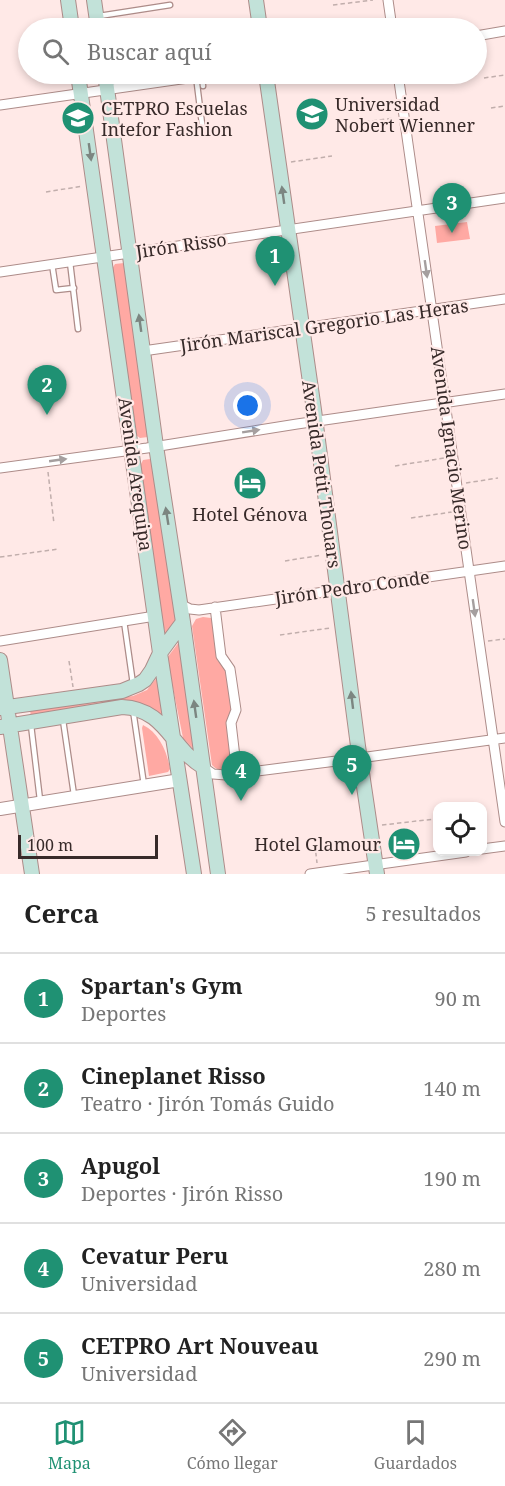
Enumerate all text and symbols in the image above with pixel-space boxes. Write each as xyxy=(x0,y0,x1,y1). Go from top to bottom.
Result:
search box xyxy=(18,18,487,84)
icon: search xyxy=(39,35,72,68)
text: Buscar aquí xyxy=(87,36,211,66)
place label: Universidad Nobert Wienner xyxy=(335,92,475,137)
place label: CETPRO Escuelas Intefor Fashion xyxy=(101,96,248,141)
school or university icon: Universidad Nobert Wienner xyxy=(294,96,330,132)
school or university icon: CETPRO Escuelas Intefor Fashion xyxy=(60,100,96,136)
one-way arrow xyxy=(86,143,95,162)
pin: 3 xyxy=(432,184,472,233)
one-way arrow xyxy=(278,186,287,205)
street label: Jirón Risso xyxy=(133,227,228,263)
pin: 1 xyxy=(256,236,294,286)
one-way arrow xyxy=(421,260,431,279)
street label: Jirón Mariscal Gregorio Las Heras xyxy=(177,293,470,357)
one-way arrow xyxy=(135,314,144,333)
street label: Avenida Ignacio Merino xyxy=(426,345,478,551)
pin: 2 xyxy=(28,366,66,415)
street label: Avenida Petit Thouars xyxy=(297,378,347,570)
your location xyxy=(233,391,262,420)
street label: Avenida Arequipa xyxy=(113,396,159,552)
one-way arrow xyxy=(241,426,260,435)
one-way arrow xyxy=(49,455,68,464)
hotel icon: Hotel Génova xyxy=(232,465,268,501)
place label: Hotel Génova xyxy=(192,502,308,526)
one-way arrow xyxy=(162,507,171,526)
street label: Jirón Pedro Conde xyxy=(272,564,431,610)
one-way arrow xyxy=(470,598,479,617)
one-way arrow xyxy=(347,691,357,710)
one-way arrow xyxy=(190,700,200,719)
pin: 5 xyxy=(332,746,372,795)
pin: 4 xyxy=(222,752,260,801)
map controls xyxy=(433,802,487,856)
button: locate xyxy=(433,802,487,856)
hotel icon: Hotel Glamour xyxy=(386,826,422,862)
scale bar xyxy=(18,832,158,860)
place label: Hotel Glamour xyxy=(254,832,382,856)
text: 100 m xyxy=(27,834,73,856)
text: Cerca xyxy=(24,895,99,931)
text: 5 resultados xyxy=(365,900,481,927)
text: Spartan's Gym xyxy=(81,970,243,1000)
text: 1 xyxy=(38,985,49,1012)
text: 90 m xyxy=(435,985,481,1012)
text: Deportes xyxy=(81,1000,166,1027)
text: Cineplanet Risso xyxy=(81,1060,266,1090)
text: 2 xyxy=(38,1075,49,1102)
text: 140 m xyxy=(423,1075,481,1102)
text: Teatro · Jirón Tomás Guido xyxy=(81,1090,335,1117)
text: Apugol xyxy=(81,1150,160,1180)
text: 3 xyxy=(38,1165,49,1192)
text: 190 m xyxy=(423,1165,481,1192)
text: Deportes · Jirón Risso xyxy=(81,1180,283,1207)
text: Cevatur Peru xyxy=(81,1240,228,1270)
text: 4 xyxy=(38,1255,49,1282)
text: 280 m xyxy=(423,1255,481,1282)
text: Universidad xyxy=(81,1270,198,1297)
text: CETPRO Art Nouveau xyxy=(81,1330,319,1360)
text: 5 xyxy=(38,1345,49,1372)
text: 290 m xyxy=(423,1345,481,1372)
text: Universidad xyxy=(81,1360,198,1387)
tab: Mapa xyxy=(48,1416,91,1474)
tab: Cómo llegar xyxy=(187,1416,278,1474)
tab: Guardados xyxy=(374,1416,457,1474)

